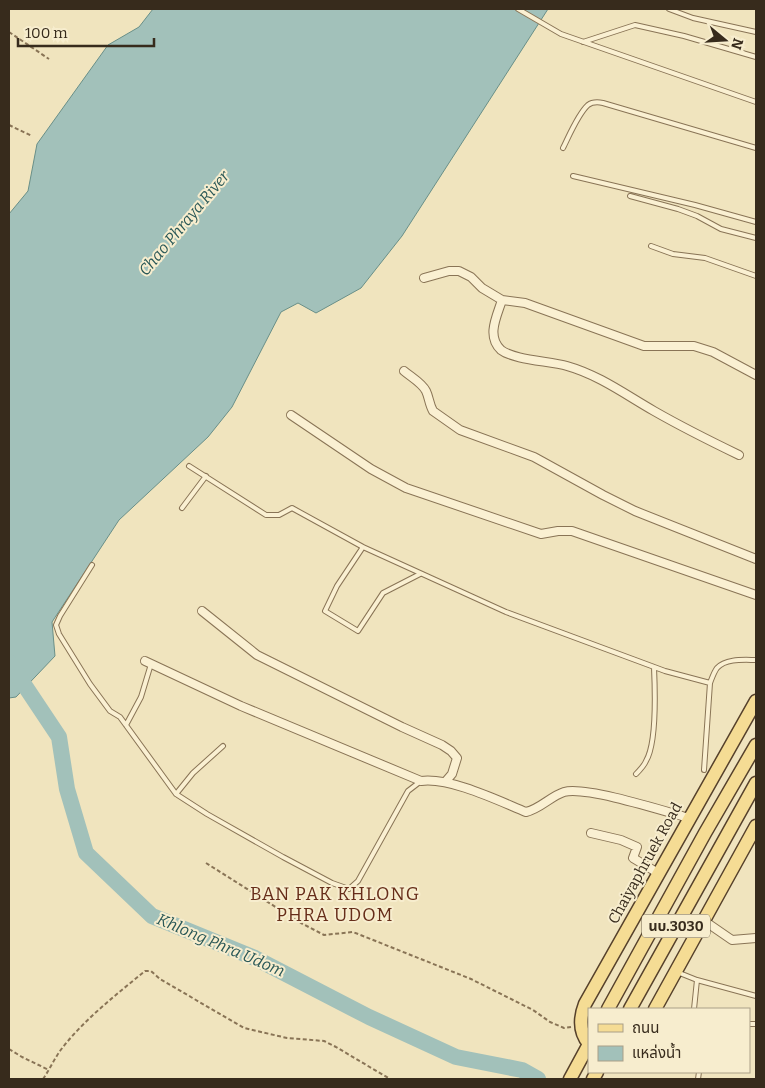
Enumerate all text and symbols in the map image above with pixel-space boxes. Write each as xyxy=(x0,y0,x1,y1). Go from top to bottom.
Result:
scale bar xyxy=(18,15,154,47)
north arrow xyxy=(700,15,750,65)
text: 100 m xyxy=(25,24,68,42)
text: N xyxy=(727,36,747,52)
water label: Chao Phraya River xyxy=(135,166,234,279)
street label: Chaiyaphruek Road xyxy=(604,799,686,927)
district label: BAN PAK KHLONG PHRA UDOM xyxy=(250,883,420,926)
water label: Khlong Phra Udom xyxy=(154,909,288,981)
road number: นบ.3030 xyxy=(642,914,710,938)
legend xyxy=(588,1008,750,1073)
text: ถนน xyxy=(632,1019,659,1037)
text: แหล่งน้ำ xyxy=(632,1042,681,1062)

